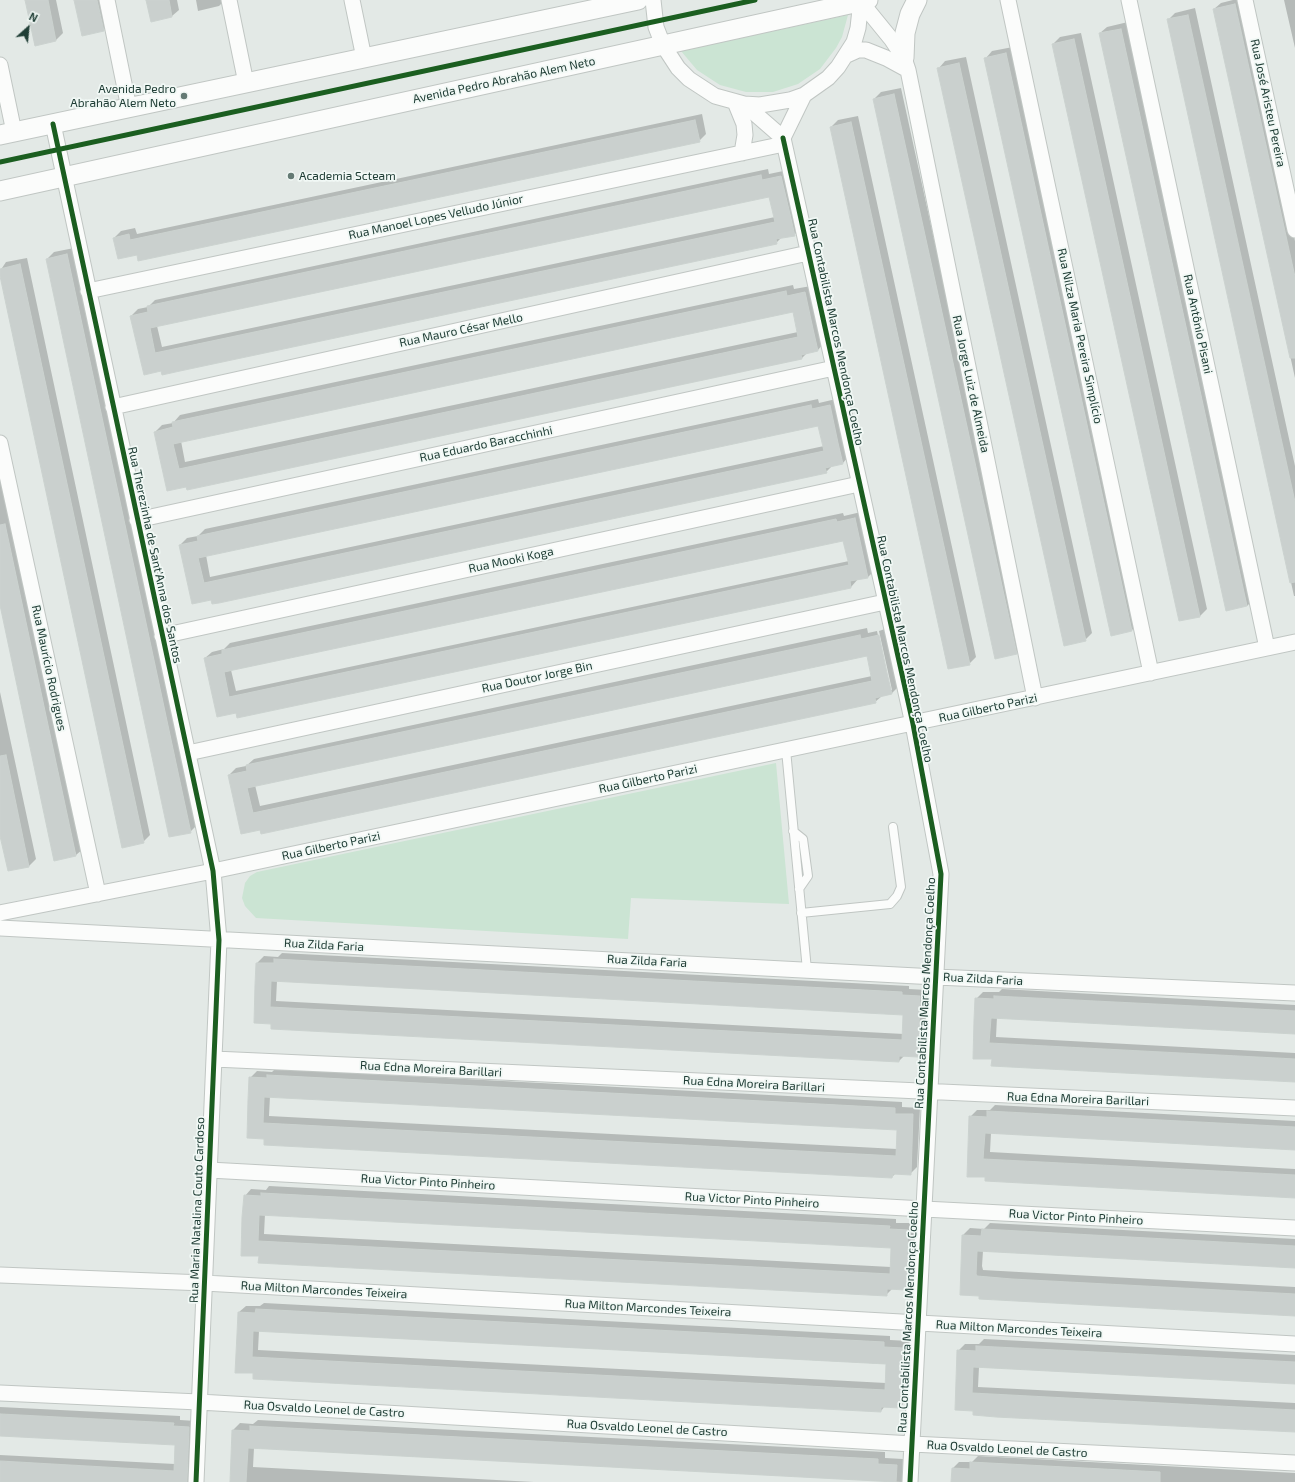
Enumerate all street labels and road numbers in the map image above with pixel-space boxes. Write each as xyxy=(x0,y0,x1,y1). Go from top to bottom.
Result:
street label: Rua José Aristeu Pereira xyxy=(1247,38,1289,168)
street label: Avenida Pedro Abrahão Alem Neto xyxy=(411,54,597,106)
street label: Rua Manoel Lopes Velludo Júnior xyxy=(347,191,525,243)
street label: Rua Contabilista Marcos Mendonça Coelho xyxy=(805,217,867,447)
street label: Rua Nilza Maria Pereira Simplício xyxy=(1054,247,1106,425)
street label: Rua Antônio Pisani xyxy=(1180,273,1216,375)
street label: Rua Mauro César Mello xyxy=(398,310,524,350)
street label: Rua Jorge Luiz de Almeida xyxy=(949,314,993,454)
street label: Rua Eduardo Baracchinhi xyxy=(418,423,554,465)
street label: Rua Therezinha de Sant'Anna dos Santos xyxy=(125,445,185,665)
street label: Rua Contabilista Marcos Mendonça Coelho xyxy=(874,534,936,764)
street label: Rua Mooki Koga xyxy=(467,544,555,576)
street label: Rua Maurício Rodrigues xyxy=(29,604,69,732)
street label: Rua Doutor Jorge Bin xyxy=(480,658,594,696)
street label: Rua Gilberto Parizi xyxy=(937,691,1039,725)
street label: Rua Gilberto Parizi xyxy=(597,762,699,796)
street label: Rua Gilberto Parizi xyxy=(280,829,382,863)
street label: Rua Contabilista Marcos Mendonça Coelho xyxy=(912,877,938,1109)
street label: Rua Zilda Faria xyxy=(284,936,364,954)
street label: Rua Zilda Faria xyxy=(607,952,687,970)
street label: Rua Zilda Faria xyxy=(943,970,1023,988)
street label: Rua Edna Moreira Barillari xyxy=(360,1058,502,1080)
street label: Rua Edna Moreira Barillari xyxy=(683,1073,825,1095)
street label: Rua Edna Moreira Barillari xyxy=(1007,1089,1149,1109)
street label: Rua Maria Natalina Couto Cardoso xyxy=(187,1117,207,1303)
street label: Rua Victor Pinto Pinheiro xyxy=(360,1171,496,1193)
street label: Rua Victor Pinto Pinheiro xyxy=(684,1189,820,1211)
street label: Rua Contabilista Marcos Mendonça Coelho xyxy=(895,1201,921,1433)
street label: Rua Victor Pinto Pinheiro xyxy=(1008,1206,1144,1228)
street label: Rua Milton Marcondes Teixeira xyxy=(240,1278,408,1302)
street label: Rua Milton Marcondes Teixeira xyxy=(564,1296,732,1320)
street label: Rua Milton Marcondes Teixeira xyxy=(935,1317,1103,1341)
street label: Rua Osvaldo Leonel de Castro xyxy=(243,1398,405,1420)
street label: Rua Osvaldo Leonel de Castro xyxy=(566,1417,728,1439)
street label: Rua Osvaldo Leonel de Castro xyxy=(926,1438,1088,1460)

